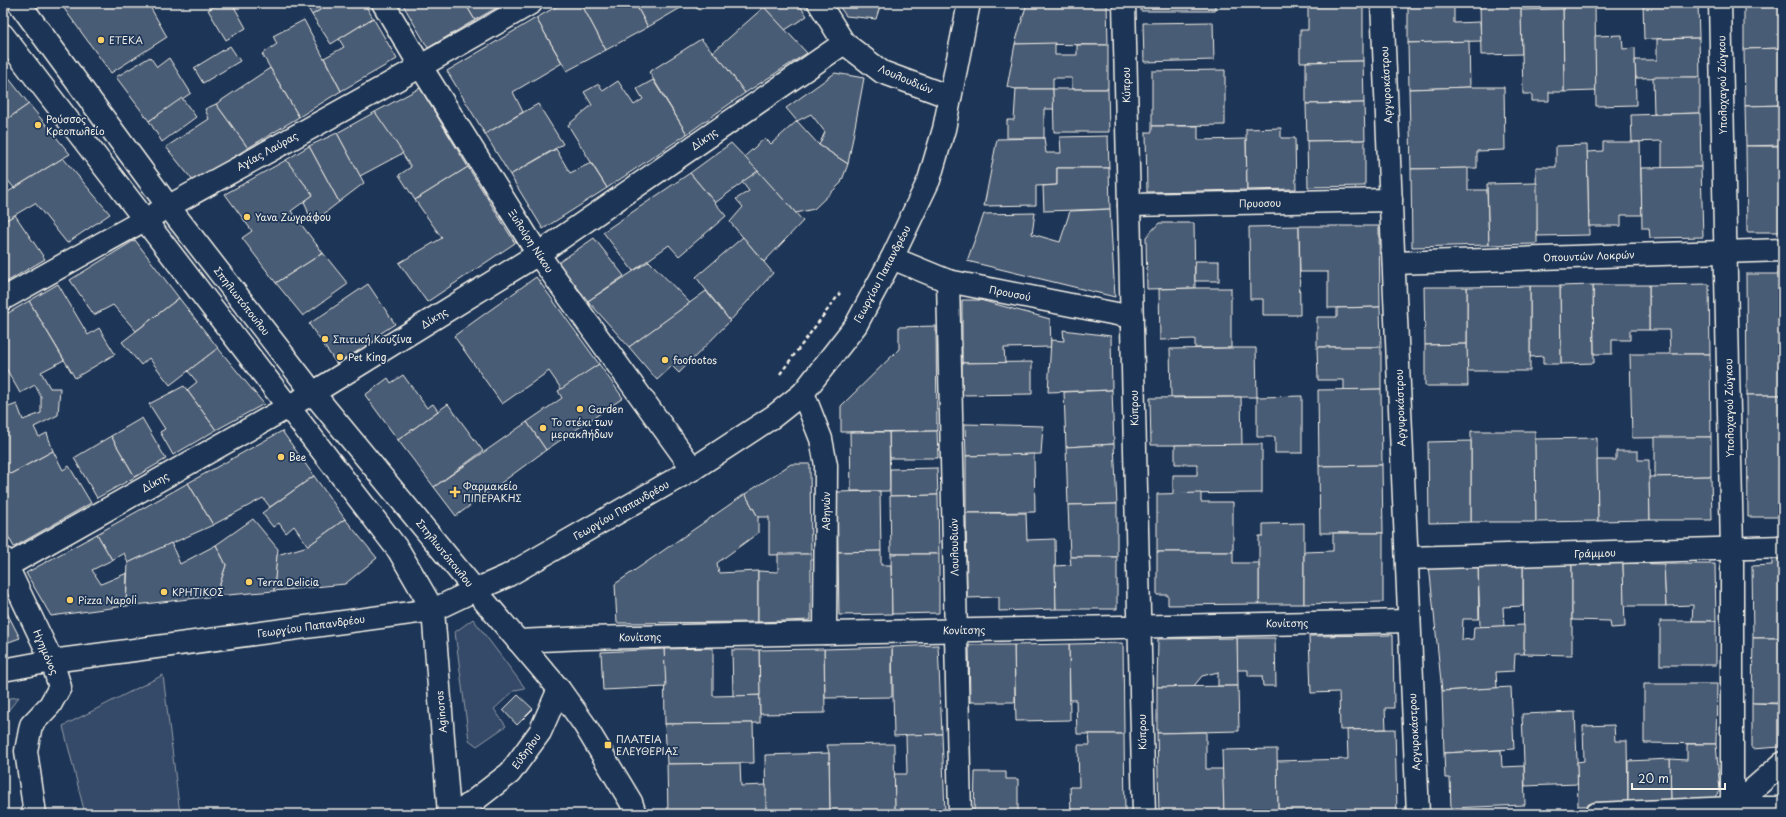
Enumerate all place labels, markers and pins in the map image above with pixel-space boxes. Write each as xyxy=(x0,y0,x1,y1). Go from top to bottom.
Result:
place label: ΕΤΕΚΑ xyxy=(109,32,143,47)
marker: ΕΤΕΚΑ xyxy=(96,35,106,45)
place label: Ρούσσος Κρεοπωλείο xyxy=(46,111,105,138)
marker: Ρούσσος Κρεοπωλείο xyxy=(33,120,43,130)
place label: Yava Ζωγράφου xyxy=(255,209,331,224)
marker: Yava Ζωγράφου xyxy=(242,212,252,222)
place label: Σπιτική Κουζίνα xyxy=(333,331,412,346)
marker: Σπιτική Κουζίνα xyxy=(320,334,330,344)
place label: Pet King xyxy=(348,349,387,364)
marker: Pet King xyxy=(335,352,345,362)
place label: foofootos xyxy=(673,352,717,367)
marker: foofootos xyxy=(660,355,670,365)
place label: Garden xyxy=(588,401,623,416)
marker: Garden xyxy=(575,404,585,414)
place label: Το στέκι των μερακλήδων xyxy=(551,414,613,441)
marker: Το στέκι των μερακλήδων xyxy=(538,423,548,433)
place label: Bee xyxy=(289,449,307,464)
marker: Bee xyxy=(276,452,286,462)
place label: Φαρμακείο ΠΙΠΕΡΑΚΗΣ xyxy=(463,478,522,505)
marker: Φαρμακείο ΠΙΠΕΡΑΚΗΣ xyxy=(450,487,460,497)
place label: Terra Delicia xyxy=(257,574,320,589)
marker: Terra Delicia xyxy=(244,577,254,587)
place label: ΚΡΗΤΙΚΟΣ xyxy=(172,584,224,599)
marker: ΚΡΗΤΙΚΟΣ xyxy=(159,587,169,597)
place label: Pizza Napoli xyxy=(78,592,137,607)
marker: Pizza Napoli xyxy=(65,595,75,605)
place label: ΠΛΑΤΕΙΑ ΕΛΕΥΘΕΡΙΑΣ xyxy=(616,731,678,758)
marker: ΠΛΑΤΕΙΑ ΕΛΕΥΘΕΡΙΑΣ xyxy=(603,740,613,750)

